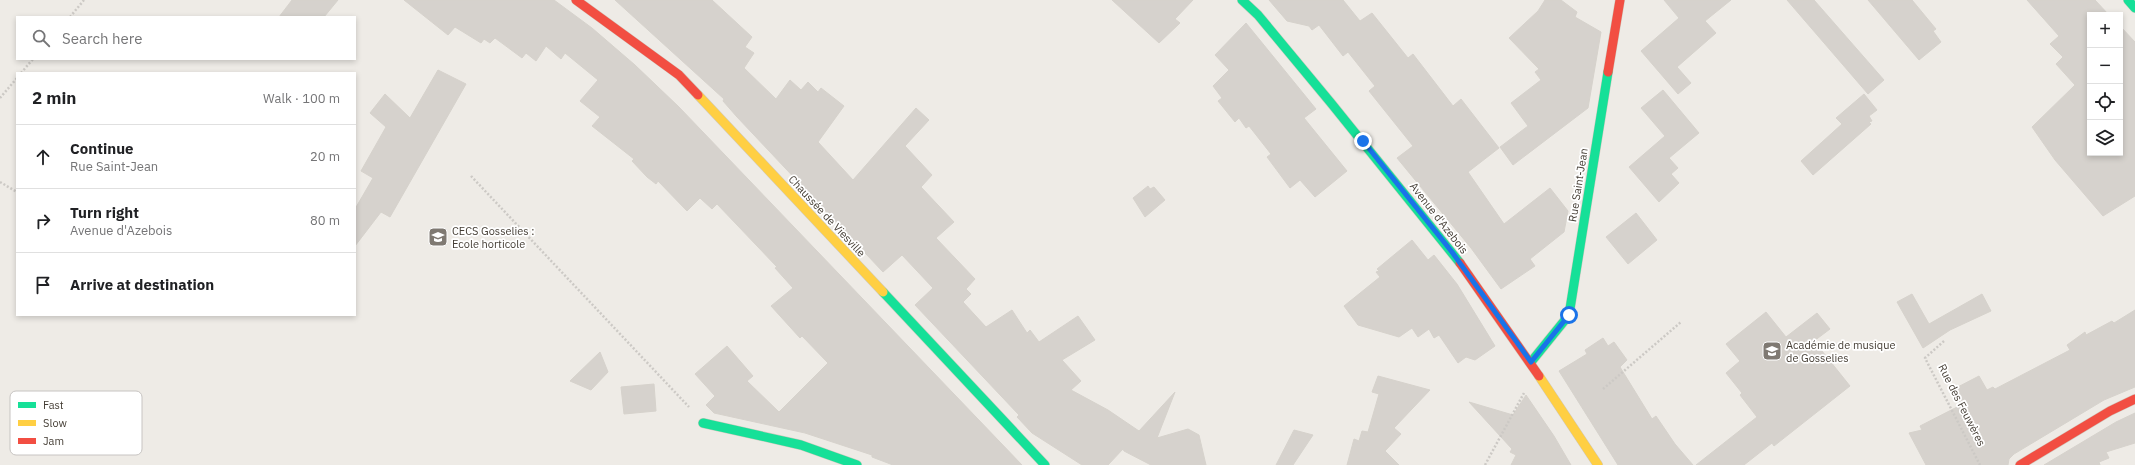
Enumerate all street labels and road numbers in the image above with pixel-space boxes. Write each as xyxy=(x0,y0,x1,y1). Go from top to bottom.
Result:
street label: Rue Saint-Jean xyxy=(1565,147,1591,223)
street label: Chaussée de Viesville xyxy=(786,172,868,260)
street label: Avenue d'Azebois xyxy=(1407,180,1471,256)
street label: Rue des Feuwères xyxy=(1935,362,1989,448)

